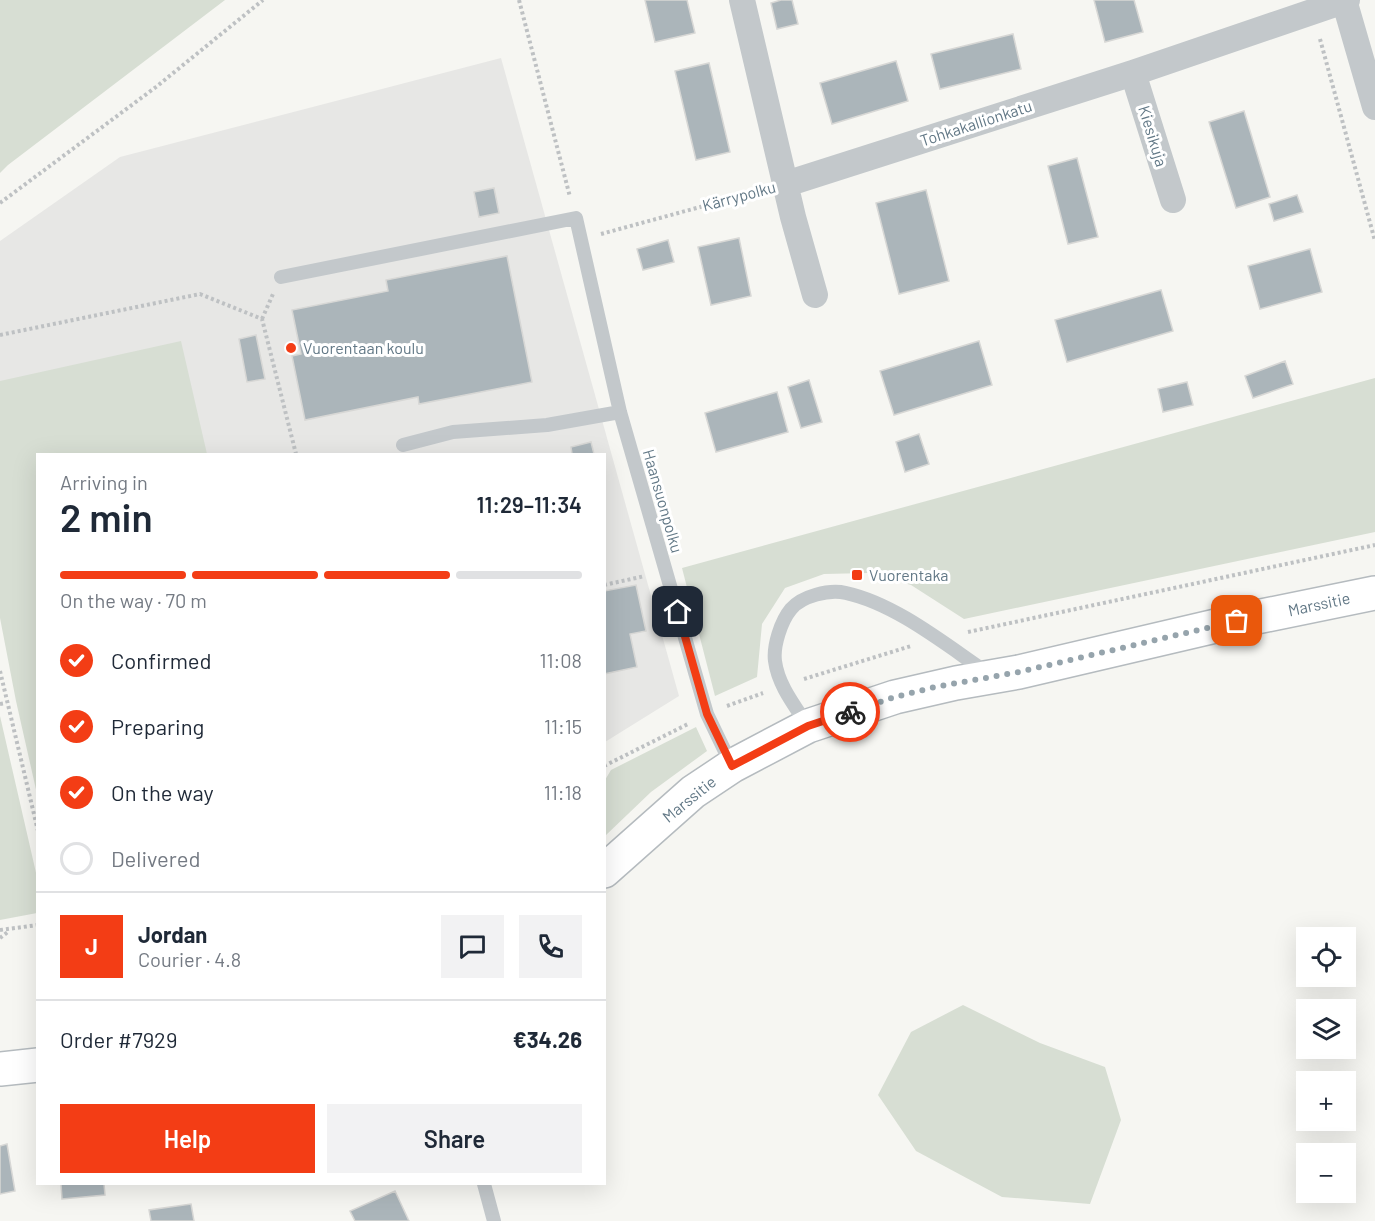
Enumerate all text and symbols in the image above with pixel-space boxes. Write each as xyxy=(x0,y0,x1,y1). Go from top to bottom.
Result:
street label: Tohkakallionkatu xyxy=(917,95,1034,150)
street label: Kiesikuja xyxy=(1135,103,1172,169)
street label: Kärrypolku xyxy=(700,177,778,214)
place label: Vuorentaan koulu xyxy=(303,338,424,357)
marker: Vuorentaan koulu xyxy=(284,341,298,355)
street label: Haansuonpolku xyxy=(640,447,687,555)
text: Arriving in xyxy=(60,470,148,494)
text: 11:29–11:34 xyxy=(477,491,582,517)
text: 2 min xyxy=(60,493,153,540)
place label: Vuorentaka xyxy=(869,565,949,584)
marker: Vuorentaka xyxy=(850,568,864,582)
pin xyxy=(652,586,703,637)
text: On the way · 70 m xyxy=(60,588,207,612)
street label: Marssitie xyxy=(1286,588,1352,619)
icon: home xyxy=(661,595,694,628)
pin xyxy=(1211,595,1262,646)
icon: bag xyxy=(1220,604,1253,637)
icon: check xyxy=(60,644,93,677)
text: Confirmed xyxy=(111,647,211,673)
text: 11:08 xyxy=(539,648,582,672)
courier xyxy=(820,682,880,742)
icon: bike xyxy=(834,696,867,729)
icon: check xyxy=(60,710,93,743)
text: Preparing xyxy=(111,713,204,739)
text: 11:15 xyxy=(544,714,582,738)
street label: Marssitie xyxy=(658,771,719,826)
icon: check xyxy=(60,776,93,809)
text: On the way xyxy=(111,779,214,805)
text: 11:18 xyxy=(544,780,582,804)
text: Delivered xyxy=(111,845,200,871)
button: chat xyxy=(441,915,504,978)
button: phone xyxy=(519,915,582,978)
text: Jordan xyxy=(138,921,207,947)
map controls xyxy=(1296,927,1356,1203)
button: locate xyxy=(1296,927,1356,987)
text: J xyxy=(85,933,98,959)
text: Courier · 4.8 xyxy=(138,947,241,971)
button: layers xyxy=(1296,999,1356,1059)
text: Order #7929 xyxy=(60,1026,177,1052)
text: €34.26 xyxy=(513,1026,582,1052)
button: + xyxy=(1296,1071,1356,1131)
button: Help xyxy=(60,1104,315,1173)
button: Share xyxy=(327,1104,582,1173)
button: − xyxy=(1296,1143,1356,1203)

